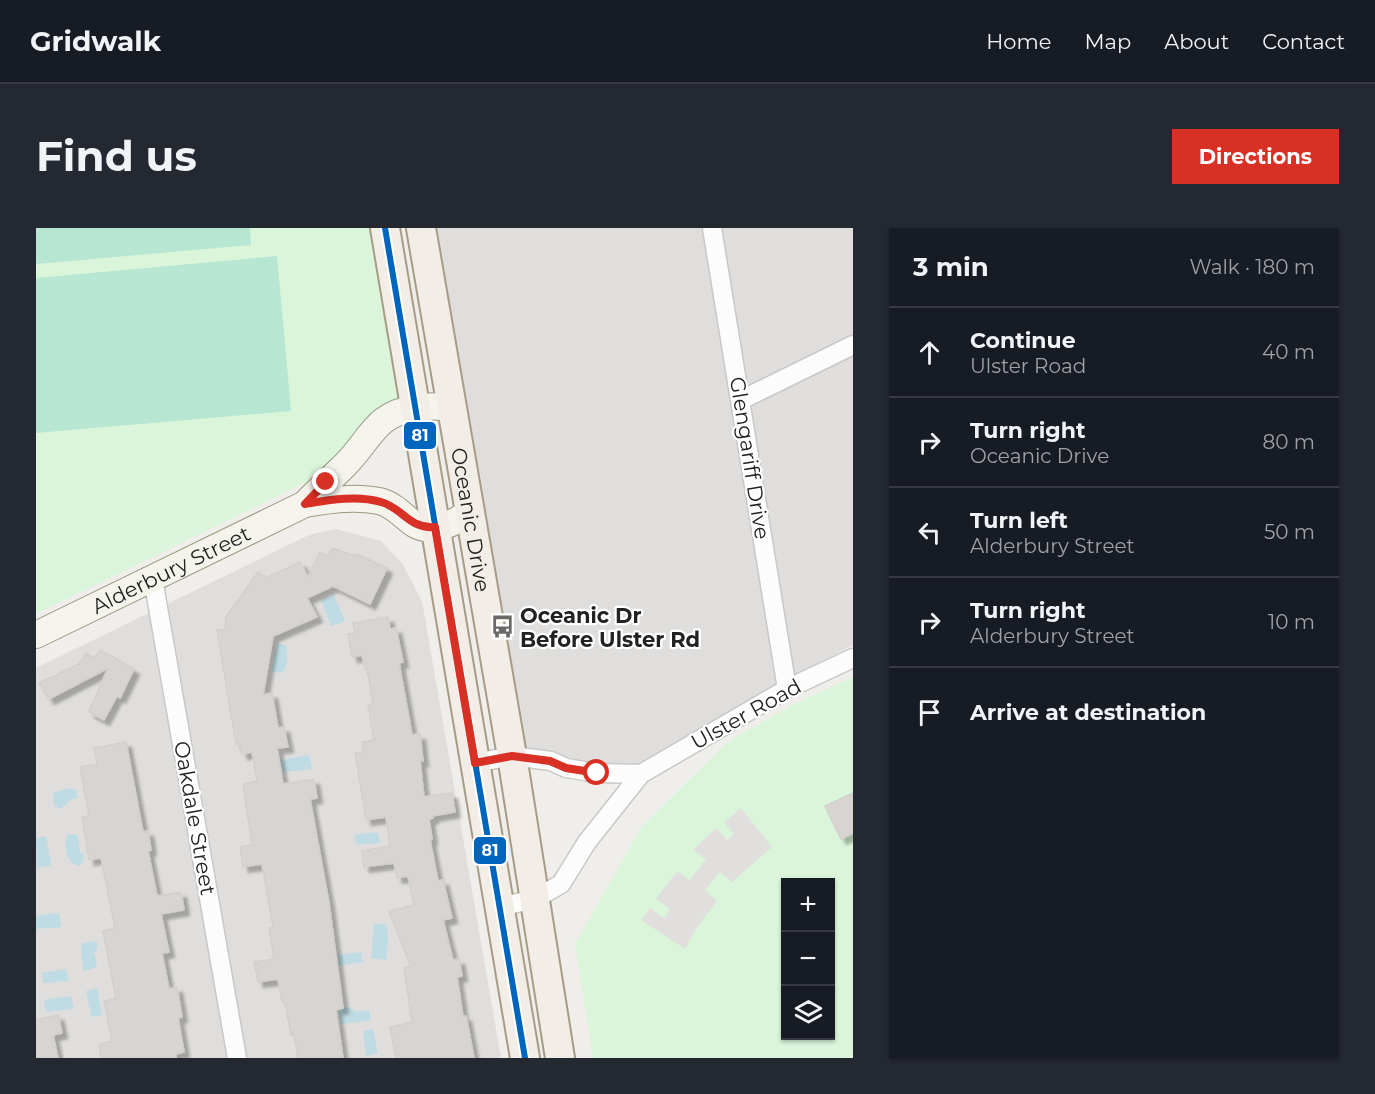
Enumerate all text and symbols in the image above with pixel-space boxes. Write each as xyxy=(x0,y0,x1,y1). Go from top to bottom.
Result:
text: Gridwalk xyxy=(30,24,161,58)
text: Home xyxy=(986,29,1051,54)
text: Map xyxy=(1084,29,1131,54)
text: About xyxy=(1164,29,1229,54)
text: Contact xyxy=(1262,29,1345,54)
button: Directions xyxy=(1172,129,1339,184)
text: Find us xyxy=(36,130,197,182)
text: 3 min xyxy=(913,251,989,283)
text: Walk · 180 m xyxy=(1190,255,1315,279)
text: Continue xyxy=(970,327,1076,354)
icon: ahead xyxy=(913,336,946,369)
text: 40 m xyxy=(1262,340,1315,364)
text: Ulster Road xyxy=(970,354,1086,378)
street label: Glengariff Drive xyxy=(725,375,775,541)
text: Turn right xyxy=(970,417,1085,444)
line badge: 81 xyxy=(403,421,437,450)
text: 81 xyxy=(412,426,428,445)
icon: right xyxy=(913,426,946,459)
text: 80 m xyxy=(1263,430,1315,454)
text: Oceanic Drive xyxy=(970,444,1109,468)
street label: Oceanic Drive xyxy=(447,445,496,594)
route end xyxy=(312,468,338,494)
text: Turn left xyxy=(970,507,1068,534)
icon: left xyxy=(913,516,946,549)
street label: Alderbury Street xyxy=(88,520,254,618)
text: 50 m xyxy=(1264,520,1315,544)
text: Alderbury Street xyxy=(970,534,1135,558)
text: Turn right xyxy=(970,597,1085,624)
place label: Oceanic Dr Before Ulster Rd xyxy=(520,603,700,652)
icon: right xyxy=(913,606,946,639)
text: 10 m xyxy=(1268,610,1315,634)
bus stop icon: Oceanic Dr Before Ulster Rd xyxy=(489,614,515,640)
text: Alderbury Street xyxy=(970,624,1135,648)
street label: Ulster Road xyxy=(687,673,805,755)
icon: arrive xyxy=(913,696,946,729)
text: Arrive at destination xyxy=(970,699,1206,726)
street label: Oakdale Street xyxy=(169,739,221,897)
route start xyxy=(583,759,609,785)
line badge: 81 xyxy=(473,836,507,865)
text: 81 xyxy=(482,841,498,860)
map controls xyxy=(781,878,835,1040)
button: + xyxy=(781,878,835,932)
button: − xyxy=(781,932,835,986)
button: layers xyxy=(781,986,835,1040)

